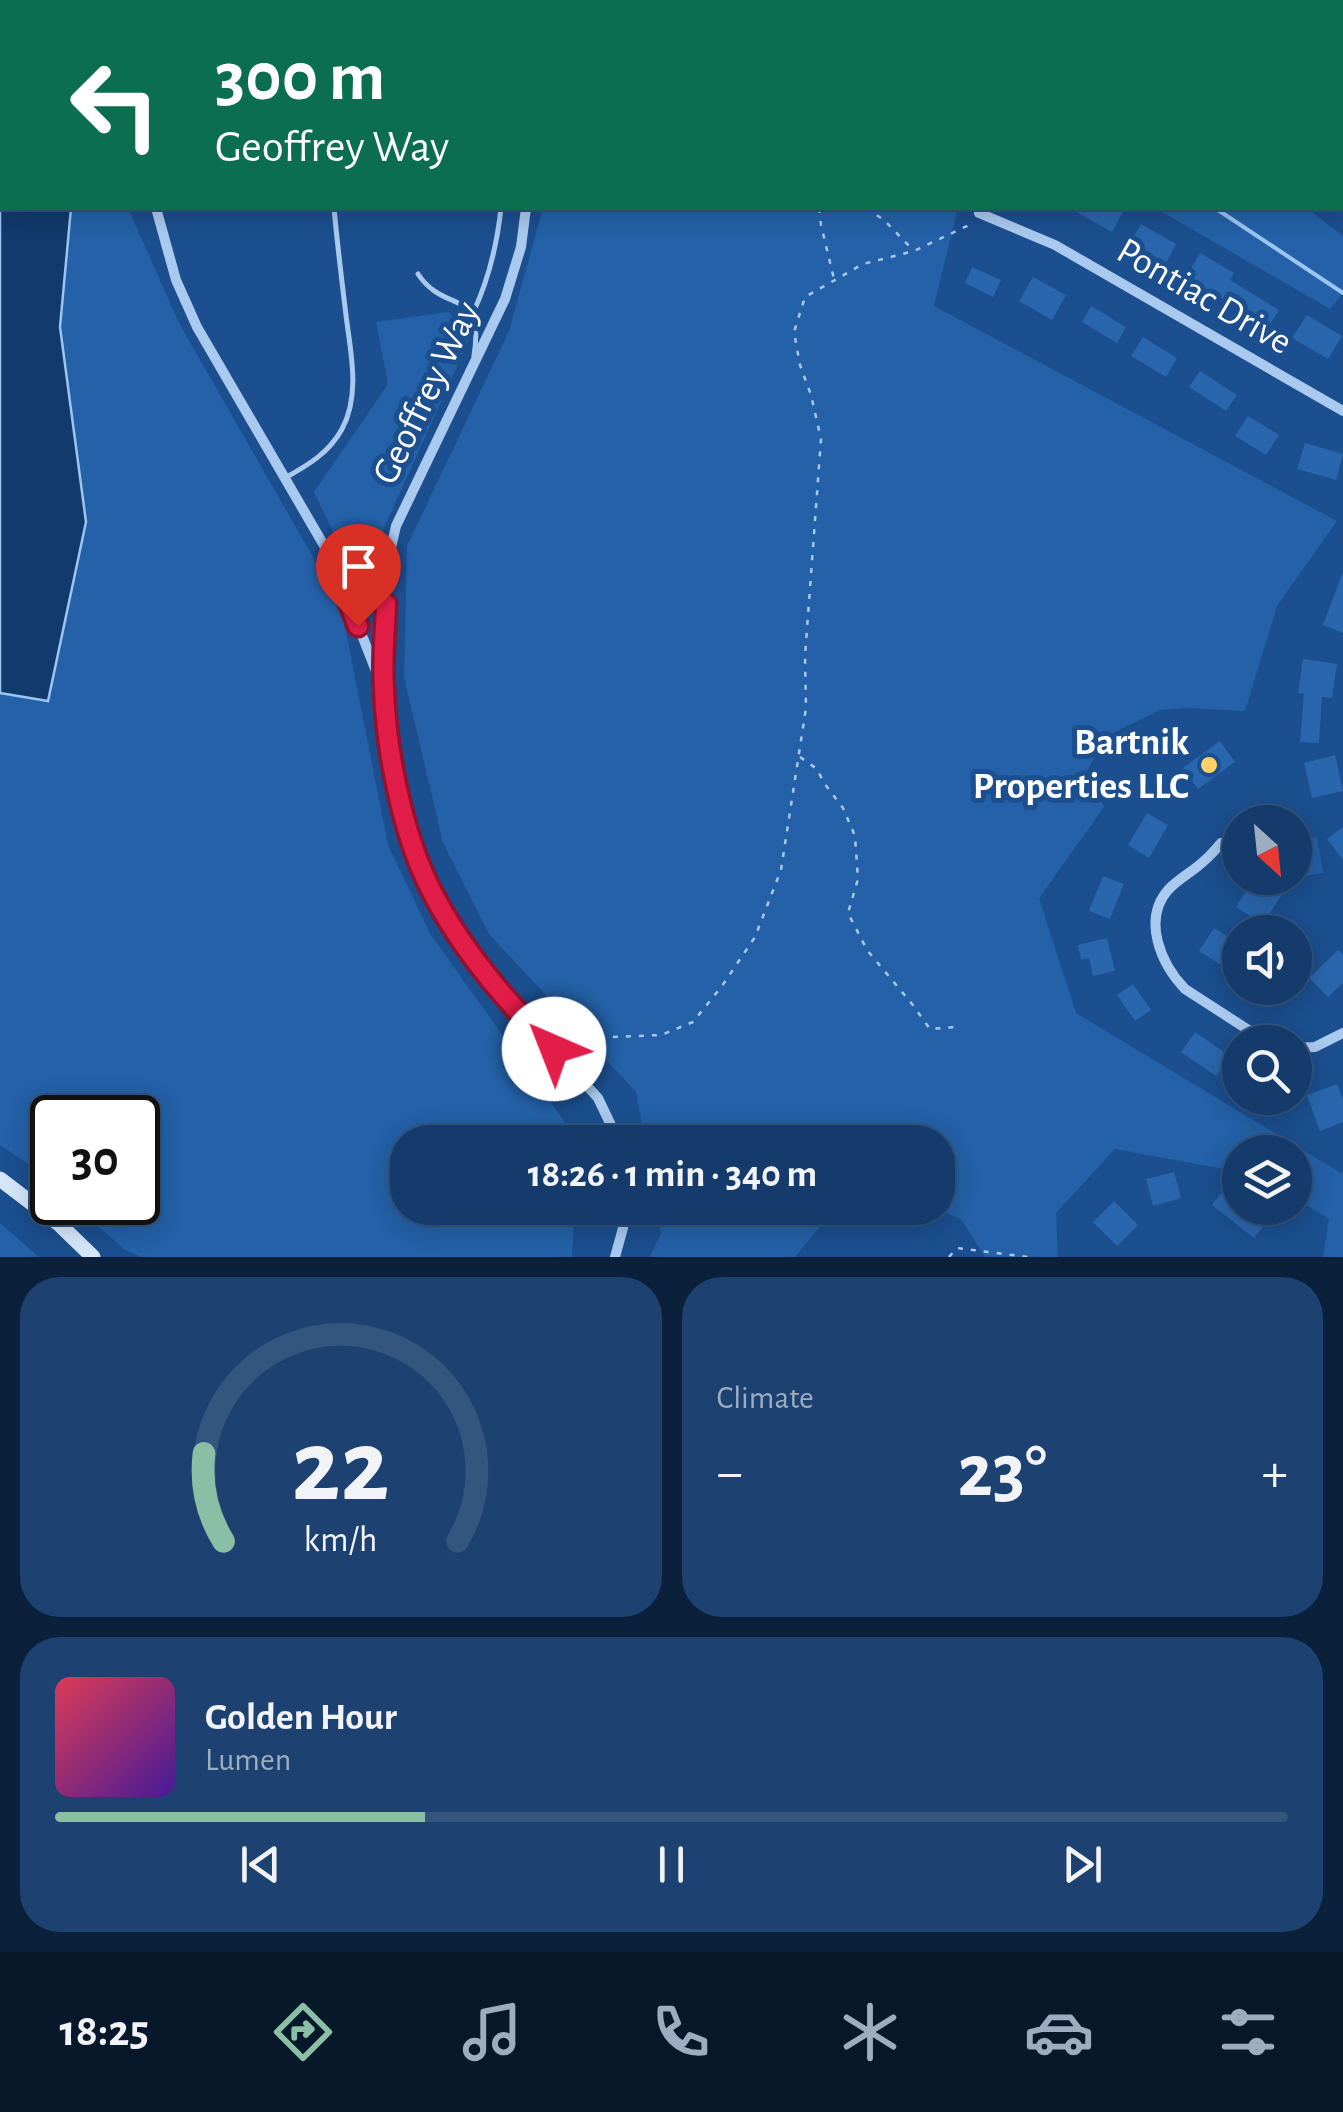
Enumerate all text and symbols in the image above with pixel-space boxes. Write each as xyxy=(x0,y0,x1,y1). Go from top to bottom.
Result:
icon: left xyxy=(50,40,180,170)
text: 300 m xyxy=(215,43,385,113)
text: Geoffrey Way xyxy=(215,125,449,170)
street label: Pontiac Drive xyxy=(1110,232,1298,362)
street label: Geoffrey Way xyxy=(367,296,487,490)
pin xyxy=(316,524,401,627)
icon: arrive xyxy=(331,539,386,594)
place label: Bartnik Properties LLC xyxy=(973,724,1189,806)
marker: Bartnik Properties LLC xyxy=(1198,754,1220,776)
north arrow xyxy=(1222,805,1312,895)
map controls xyxy=(1222,805,1312,1225)
button: sound xyxy=(1222,915,1312,1005)
position arrow xyxy=(502,997,606,1101)
button: search xyxy=(1222,1025,1312,1115)
speed limit sign: 30 xyxy=(30,1095,160,1225)
button: layers xyxy=(1222,1135,1312,1225)
text: 18:26 · 1 min · 340 m xyxy=(528,1156,817,1194)
text: Climate xyxy=(717,1382,814,1414)
text: 22 xyxy=(292,1416,390,1520)
text: 23° xyxy=(957,1435,1047,1510)
text: − xyxy=(717,1446,743,1501)
text: + xyxy=(1262,1446,1288,1501)
text: km/h xyxy=(304,1522,378,1558)
text: Golden Hour xyxy=(205,1699,397,1737)
text: Lumen xyxy=(205,1744,291,1776)
icon: previous xyxy=(233,1837,288,1892)
icon: pause xyxy=(644,1837,699,1892)
icon: next xyxy=(1055,1837,1110,1892)
icon: directions xyxy=(268,1997,338,2067)
icon: music xyxy=(457,1997,527,2067)
icon: phone xyxy=(646,1997,716,2067)
icon: climate xyxy=(835,1997,905,2067)
icon: car xyxy=(1024,1997,1094,2067)
icon: filters xyxy=(1213,1997,1283,2067)
text: 18:25 xyxy=(60,2009,149,2054)

